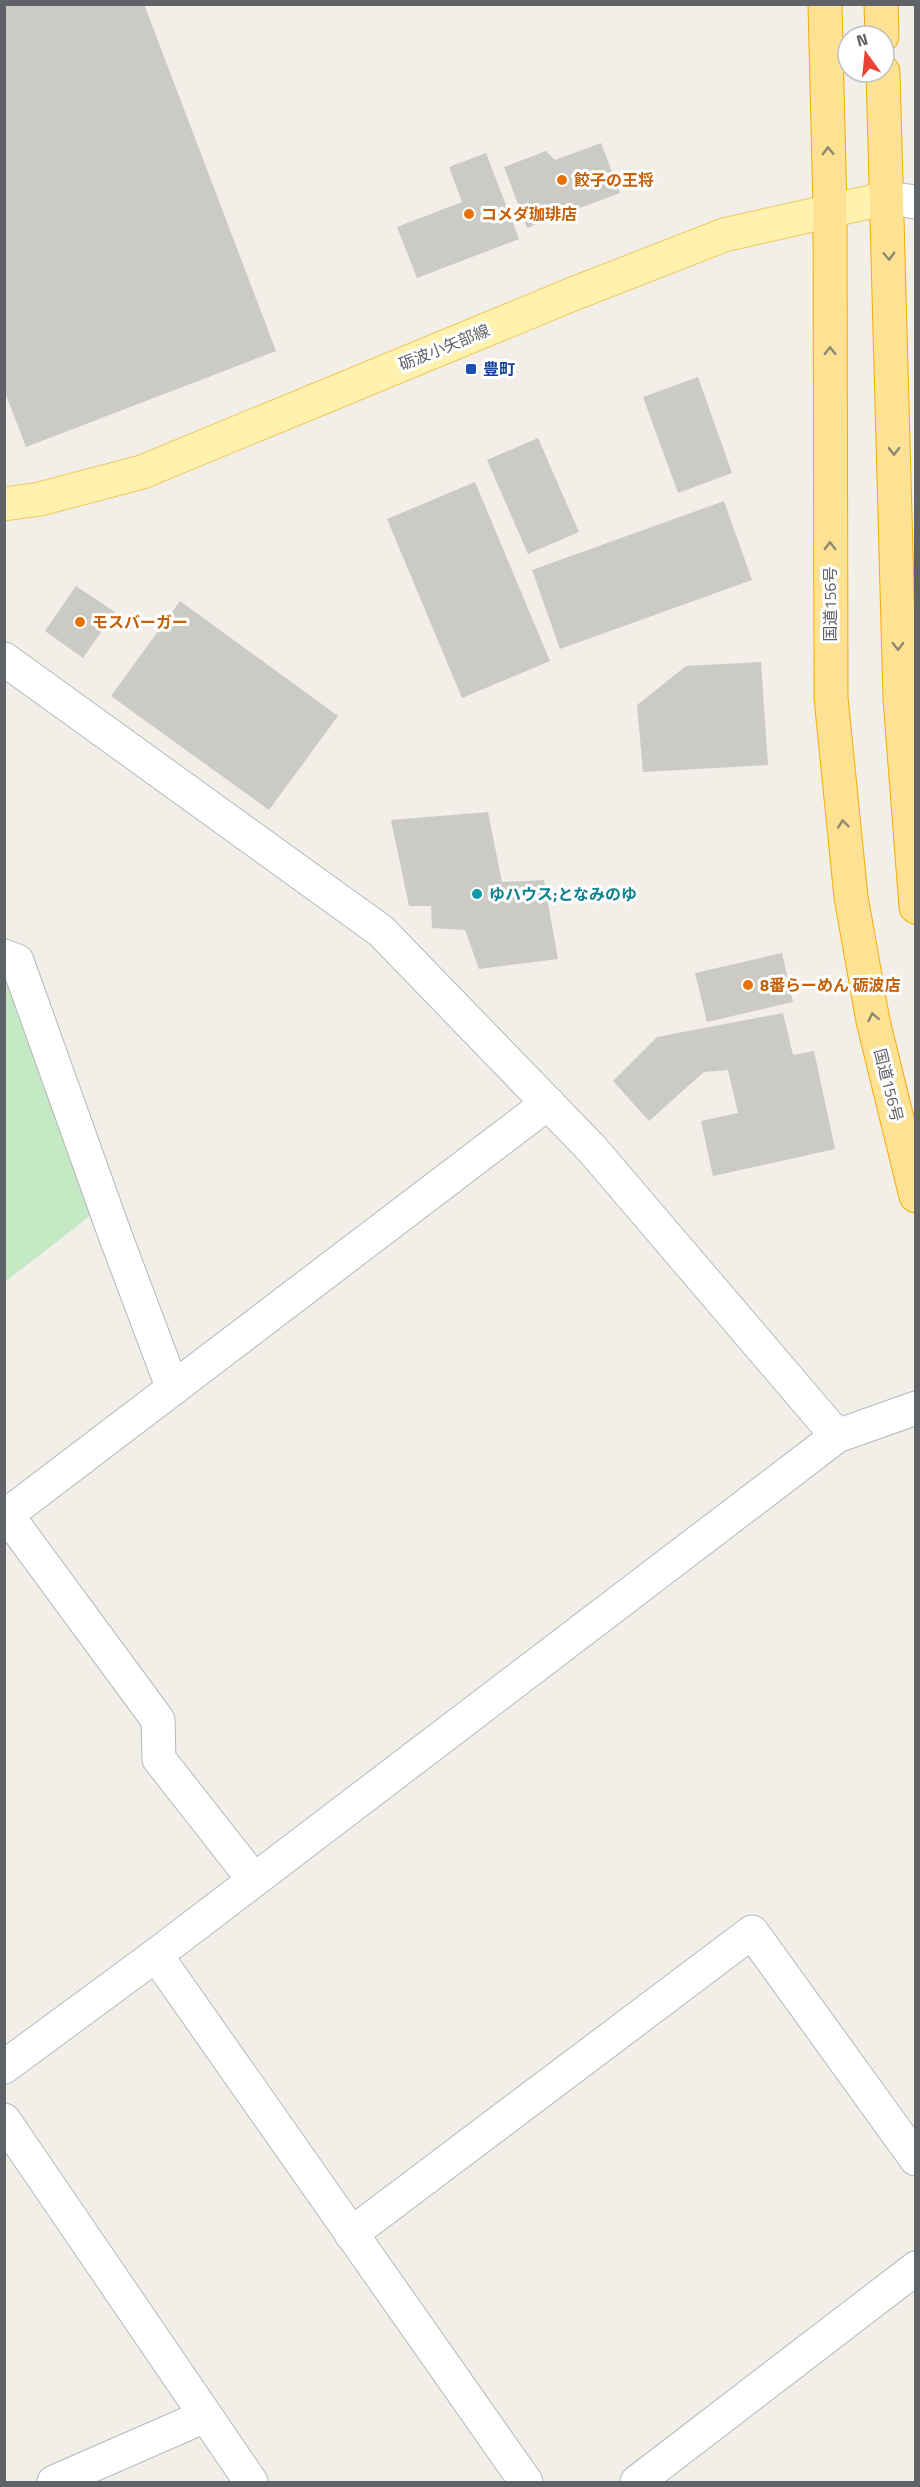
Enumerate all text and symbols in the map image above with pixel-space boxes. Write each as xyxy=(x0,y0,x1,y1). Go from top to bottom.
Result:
north arrow xyxy=(836,24,896,84)
text: N xyxy=(854,26,871,53)
one-way arrow xyxy=(821,146,834,155)
place label: 餃子の王将 xyxy=(574,168,654,192)
marker: 餃子の王将 xyxy=(555,173,569,187)
place label: コメダ珈琲店 xyxy=(481,202,577,226)
marker: コメダ珈琲店 xyxy=(462,207,476,221)
one-way arrow xyxy=(883,252,895,261)
street label: 砺波小矢部線 xyxy=(395,318,493,376)
one-way arrow xyxy=(824,346,836,355)
place label: 豊町 xyxy=(483,357,515,381)
marker: 豊町 xyxy=(464,362,478,376)
one-way arrow xyxy=(888,447,900,456)
one-way arrow xyxy=(824,541,836,550)
street label: 国道156号 xyxy=(818,567,842,641)
place label: モスバーガー xyxy=(92,610,188,634)
marker: モスバーガー xyxy=(73,615,87,629)
one-way arrow xyxy=(892,642,905,651)
one-way arrow xyxy=(837,819,850,829)
place label: ゆハウス;となみのゆ xyxy=(489,882,637,906)
marker: ゆハウス;となみのゆ xyxy=(470,887,484,901)
place label: 8番らーめん 砺波店 xyxy=(760,973,900,997)
marker: 8番らーめん 砺波店 xyxy=(741,978,755,992)
one-way arrow xyxy=(867,1012,880,1022)
street label: 国道156号 xyxy=(868,1046,910,1124)

